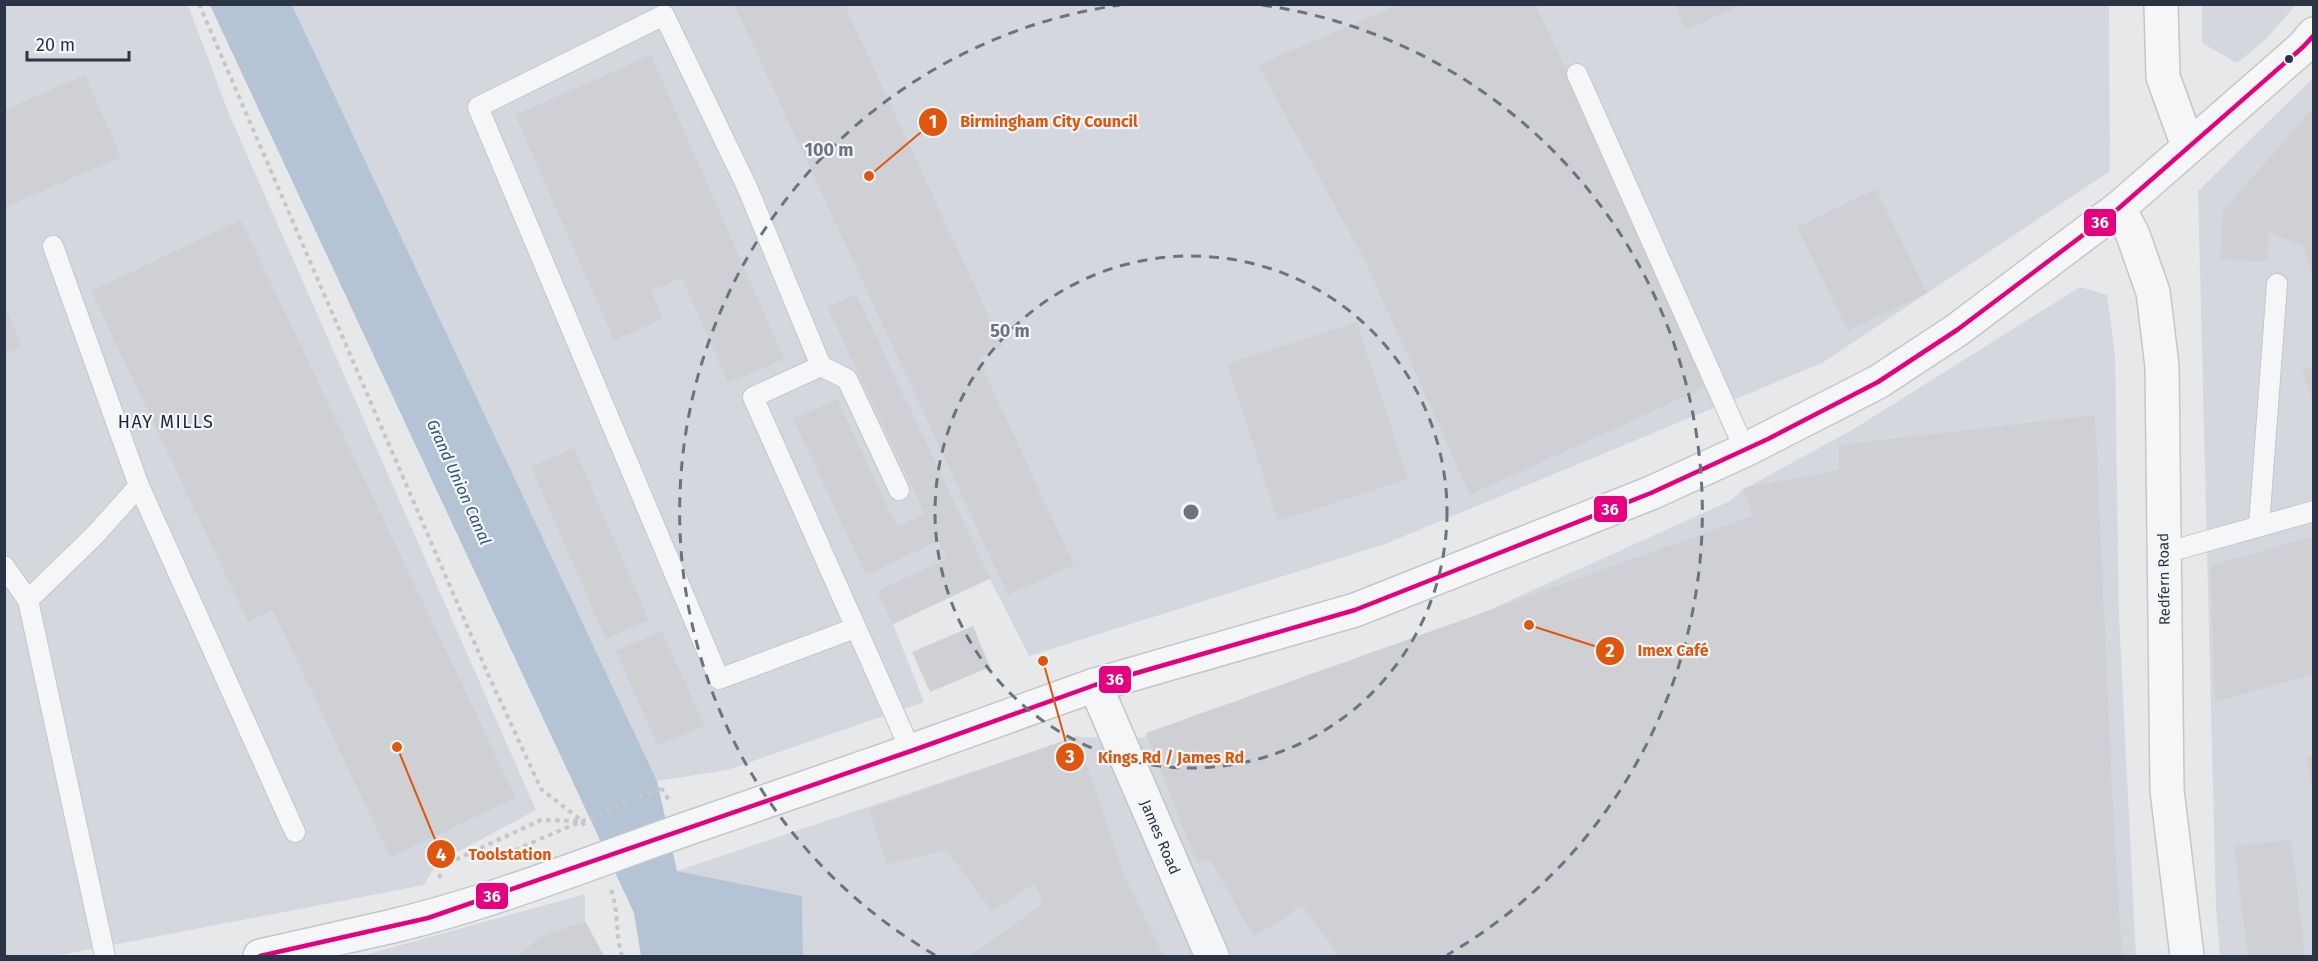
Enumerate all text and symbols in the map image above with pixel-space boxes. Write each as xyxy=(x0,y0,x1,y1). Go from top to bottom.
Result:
scale bar xyxy=(27,24,129,62)
text: 20 m xyxy=(36,34,75,56)
unlabelled marker xyxy=(2283,53,2295,65)
callout: Birmingham City Council xyxy=(918,105,1150,139)
text: 1 xyxy=(929,111,937,133)
text: Birmingham City Council xyxy=(960,112,1138,131)
text: 100 m xyxy=(805,139,853,161)
line badge: 36 xyxy=(2083,208,2117,237)
text: 36 xyxy=(2090,213,2109,232)
text: 50 m xyxy=(990,320,1030,342)
district label: HAY MILLS xyxy=(118,411,214,433)
water label: Grand Union Canal xyxy=(423,416,495,548)
line badge: 36 xyxy=(1593,495,1628,523)
text: 36 xyxy=(1600,500,1619,519)
centre of rings xyxy=(1181,502,1201,522)
street label: Redfern Road xyxy=(2154,533,2174,625)
callout: Imex Café xyxy=(1595,634,1720,668)
text: 2 xyxy=(1605,640,1615,662)
text: Imex Café xyxy=(1638,641,1709,660)
line badge: 36 xyxy=(1098,665,1132,694)
text: 36 xyxy=(1105,670,1124,689)
callout: Kings Rd / James Rd xyxy=(1055,740,1256,774)
text: 3 xyxy=(1064,746,1075,768)
text: Kings Rd / James Rd xyxy=(1098,748,1244,767)
street label: James Road xyxy=(1136,797,1184,877)
callout: Toolstation xyxy=(426,837,563,871)
text: 4 xyxy=(436,844,446,866)
text: Toolstation xyxy=(469,845,551,864)
line badge: 36 xyxy=(475,882,509,910)
text: 36 xyxy=(482,887,501,906)

